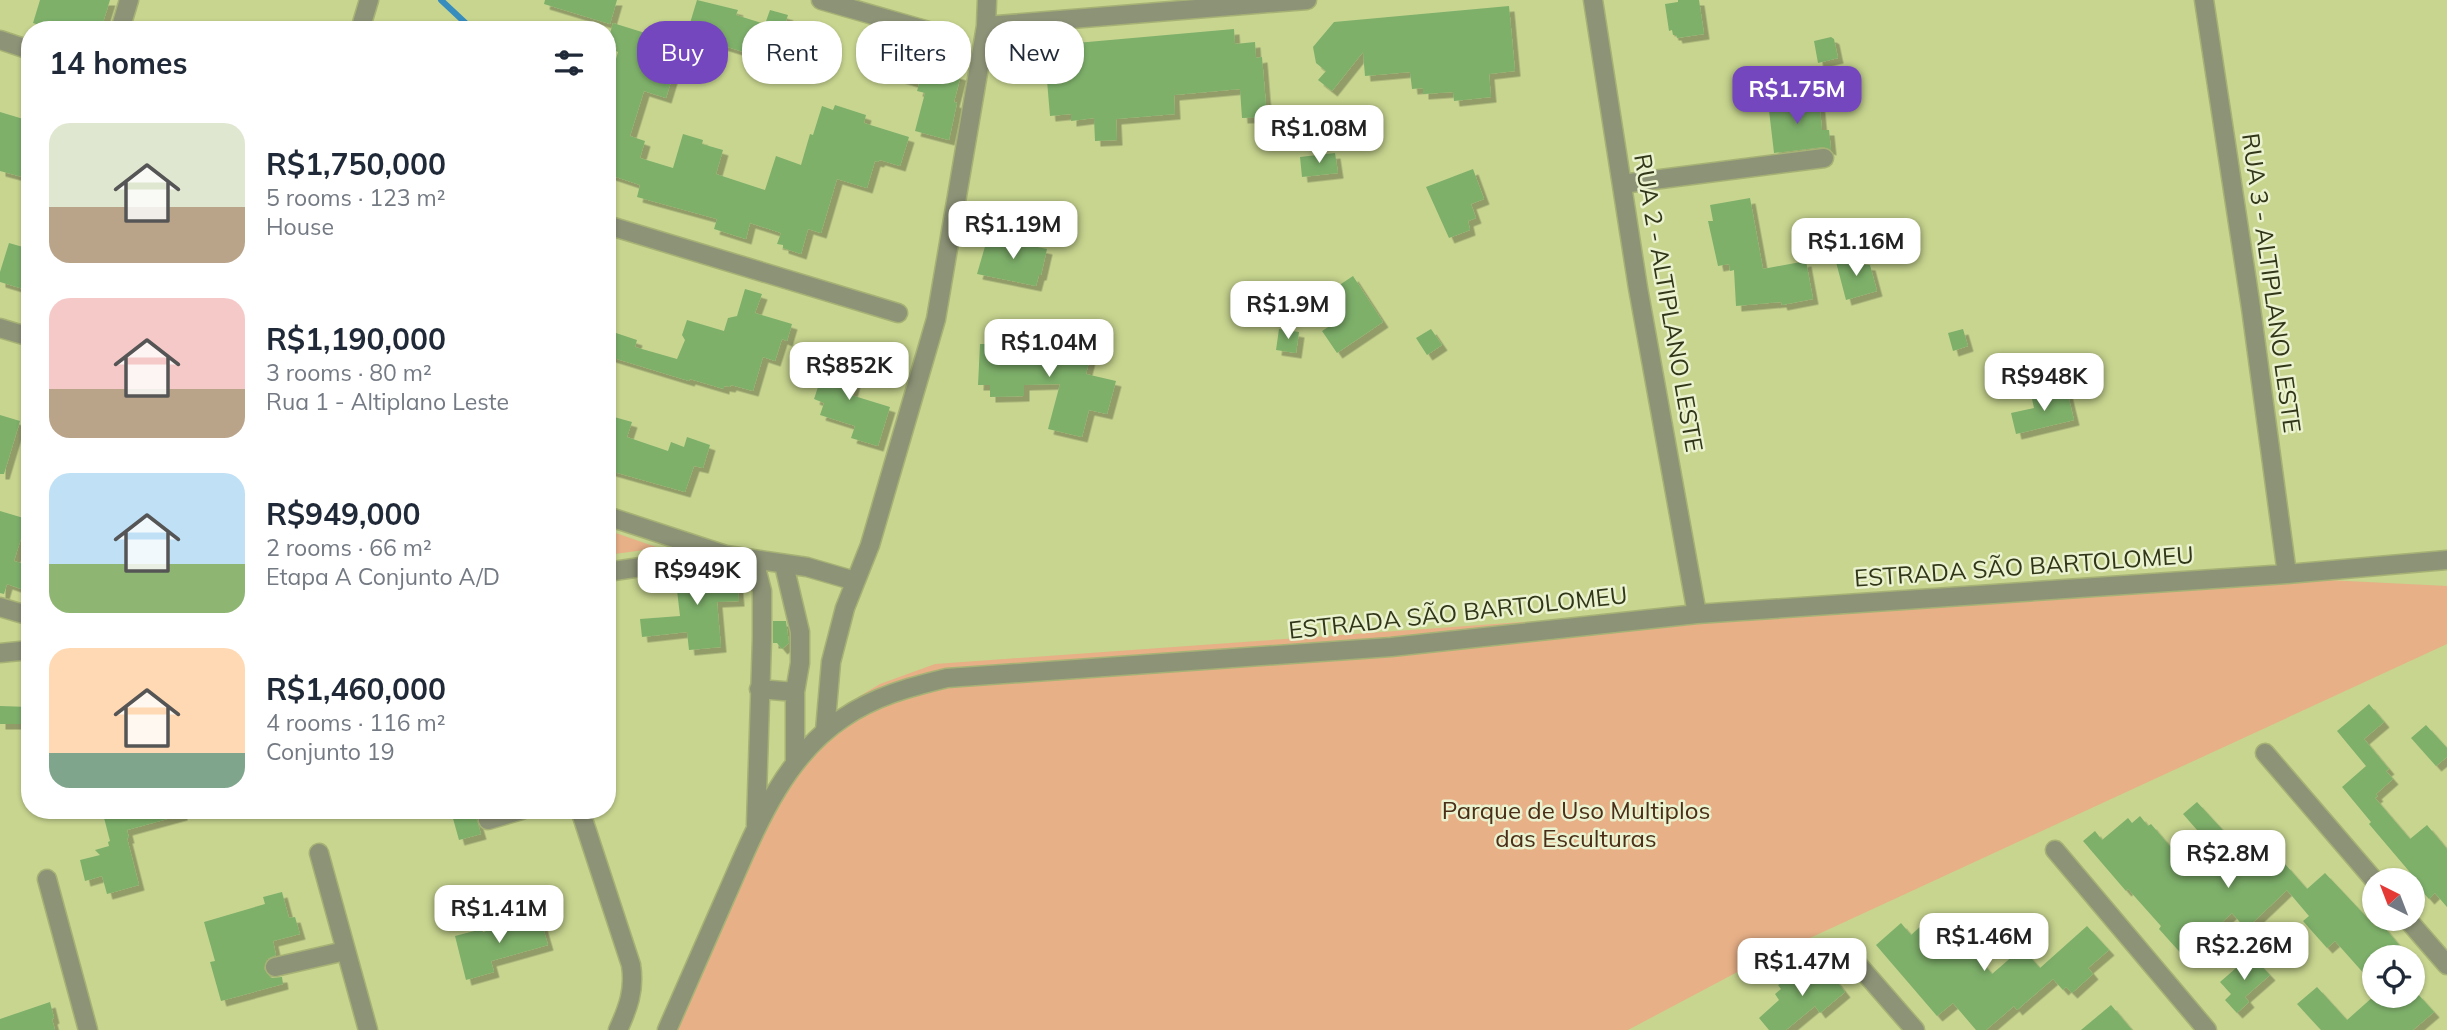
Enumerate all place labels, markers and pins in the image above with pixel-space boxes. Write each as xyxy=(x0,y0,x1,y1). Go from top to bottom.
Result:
pin: R$1.75M xyxy=(1732,66,1862,126)
pin: R$1.08M xyxy=(1254,106,1384,165)
pin: R$1.19M xyxy=(948,202,1078,261)
pin: R$1.16M xyxy=(1791,218,1921,278)
pin: R$1.9M xyxy=(1231,282,1345,341)
pin: R$1.04M xyxy=(984,320,1114,379)
pin: R$852K xyxy=(792,342,906,402)
pin: R$948K xyxy=(1987,354,2101,413)
pin: R$949K xyxy=(640,548,754,607)
pin: R$2.8M xyxy=(2171,830,2285,890)
pin: R$1.41M xyxy=(434,886,564,945)
pin: R$1.46M xyxy=(1919,914,2049,973)
pin: R$2.26M xyxy=(2179,922,2309,982)
pin: R$1.47M xyxy=(1737,939,1867,998)

